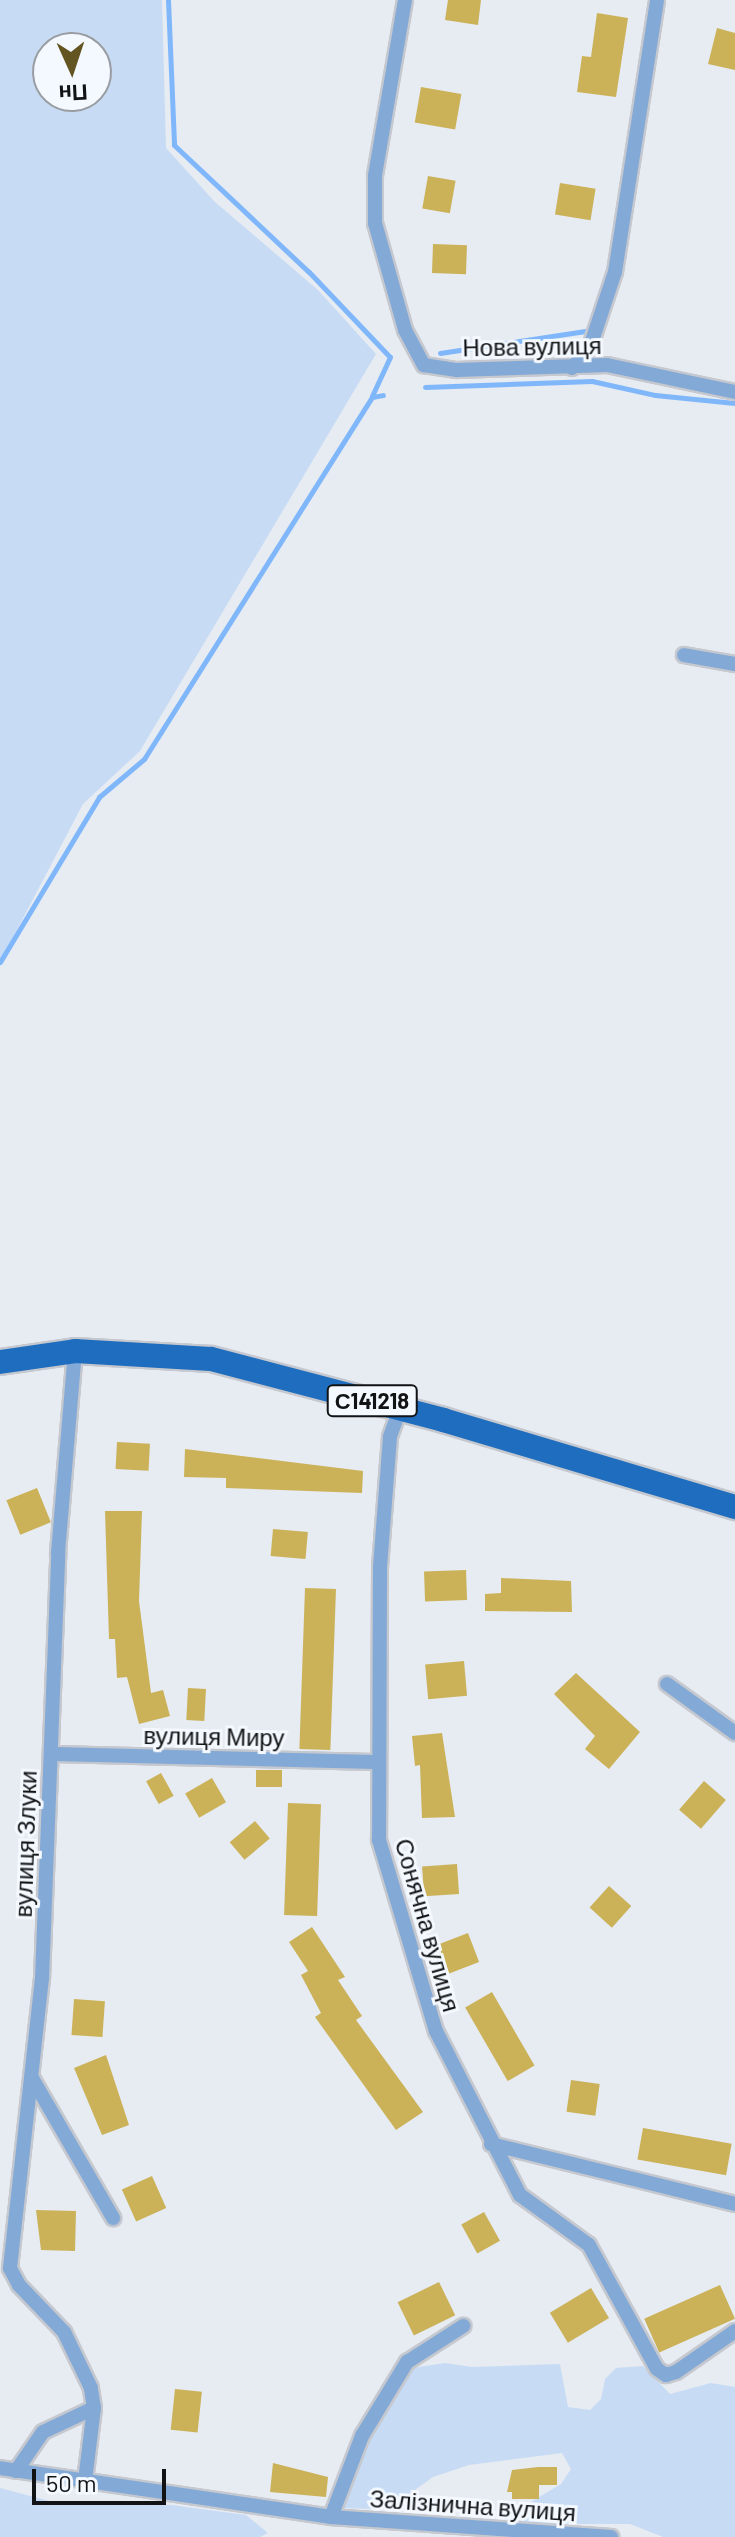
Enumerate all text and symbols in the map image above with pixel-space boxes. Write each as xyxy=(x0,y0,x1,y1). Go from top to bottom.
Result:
north arrow xyxy=(32,32,112,112)
text: Пн xyxy=(58,80,88,108)
street label: Нова вулиця xyxy=(462,330,602,362)
road number: С141218 xyxy=(326,1383,418,1419)
street label: вулиця Миру xyxy=(143,1720,285,1752)
street label: вулиця Злуки xyxy=(8,1770,42,1918)
street label: Сонячна вулиця xyxy=(390,1835,466,2015)
scale bar xyxy=(36,2453,170,2503)
text: 50 m xyxy=(46,2468,97,2497)
street label: Залізнична вулиця xyxy=(369,2483,577,2527)

